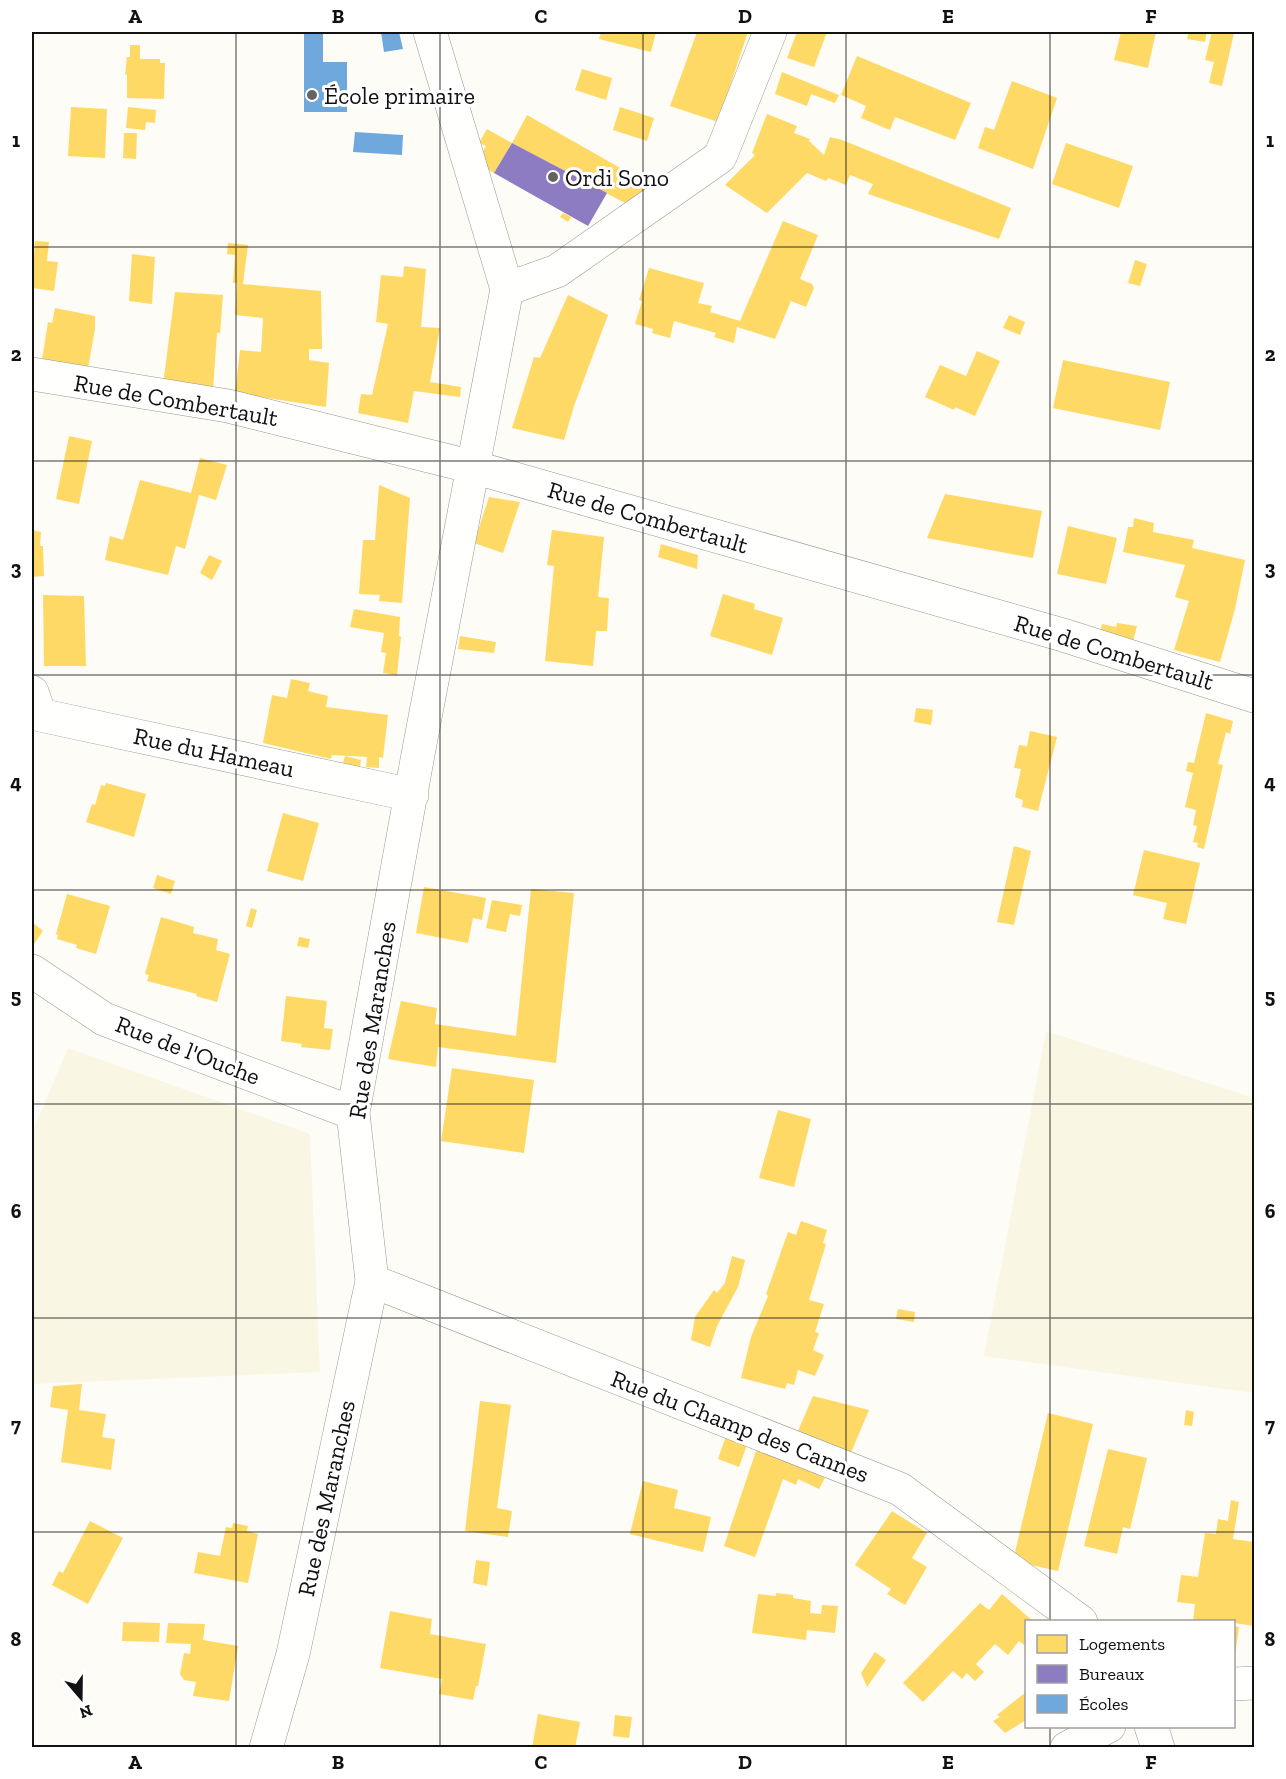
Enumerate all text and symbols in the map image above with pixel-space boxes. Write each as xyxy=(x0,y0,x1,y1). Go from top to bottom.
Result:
text: A xyxy=(128,4,142,28)
text: B xyxy=(332,4,344,28)
text: C xyxy=(535,4,548,28)
text: D xyxy=(738,4,752,28)
text: E xyxy=(942,4,954,28)
text: F xyxy=(1145,4,1157,28)
place label: École primaire xyxy=(324,81,475,110)
marker: École primaire xyxy=(305,88,319,102)
text: 1 xyxy=(12,128,20,152)
text: 1 xyxy=(1266,128,1274,152)
place label: Ordi Sono xyxy=(565,163,669,192)
marker: Ordi Sono xyxy=(546,170,560,184)
text: 2 xyxy=(11,342,22,366)
text: 2 xyxy=(1265,342,1276,366)
street label: Rue de Combertault xyxy=(72,368,280,432)
street label: Rue de Combertault xyxy=(545,475,752,559)
text: 3 xyxy=(11,556,22,580)
text: 3 xyxy=(1265,556,1276,580)
street label: Rue de Combertault xyxy=(1011,608,1217,696)
street label: Rue du Hameau xyxy=(131,721,298,783)
text: 4 xyxy=(10,770,22,794)
text: 4 xyxy=(1264,770,1276,794)
street label: Rue des Maranches xyxy=(342,919,402,1121)
text: 5 xyxy=(11,984,21,1008)
text: 5 xyxy=(1265,984,1275,1008)
street label: Rue de l'Ouche xyxy=(112,1009,264,1091)
text: 6 xyxy=(11,1199,22,1223)
text: 6 xyxy=(1265,1199,1276,1223)
street label: Rue du Champ des Cannes xyxy=(607,1363,873,1489)
street label: Rue des Maranches xyxy=(291,1397,361,1599)
text: 7 xyxy=(11,1413,21,1437)
text: 7 xyxy=(1265,1413,1275,1437)
legend xyxy=(1025,1620,1235,1728)
text: 8 xyxy=(11,1627,22,1651)
text: 8 xyxy=(1265,1627,1276,1651)
text: Logements xyxy=(1079,1633,1165,1655)
text: Bureaux xyxy=(1079,1663,1144,1685)
north arrow xyxy=(51,1668,111,1728)
text: Écoles xyxy=(1079,1693,1128,1715)
text: N xyxy=(77,1701,95,1723)
text: A xyxy=(128,1750,142,1774)
text: B xyxy=(332,1750,344,1774)
text: C xyxy=(535,1750,548,1774)
text: D xyxy=(738,1750,752,1774)
text: E xyxy=(942,1750,954,1774)
text: F xyxy=(1145,1750,1157,1774)

